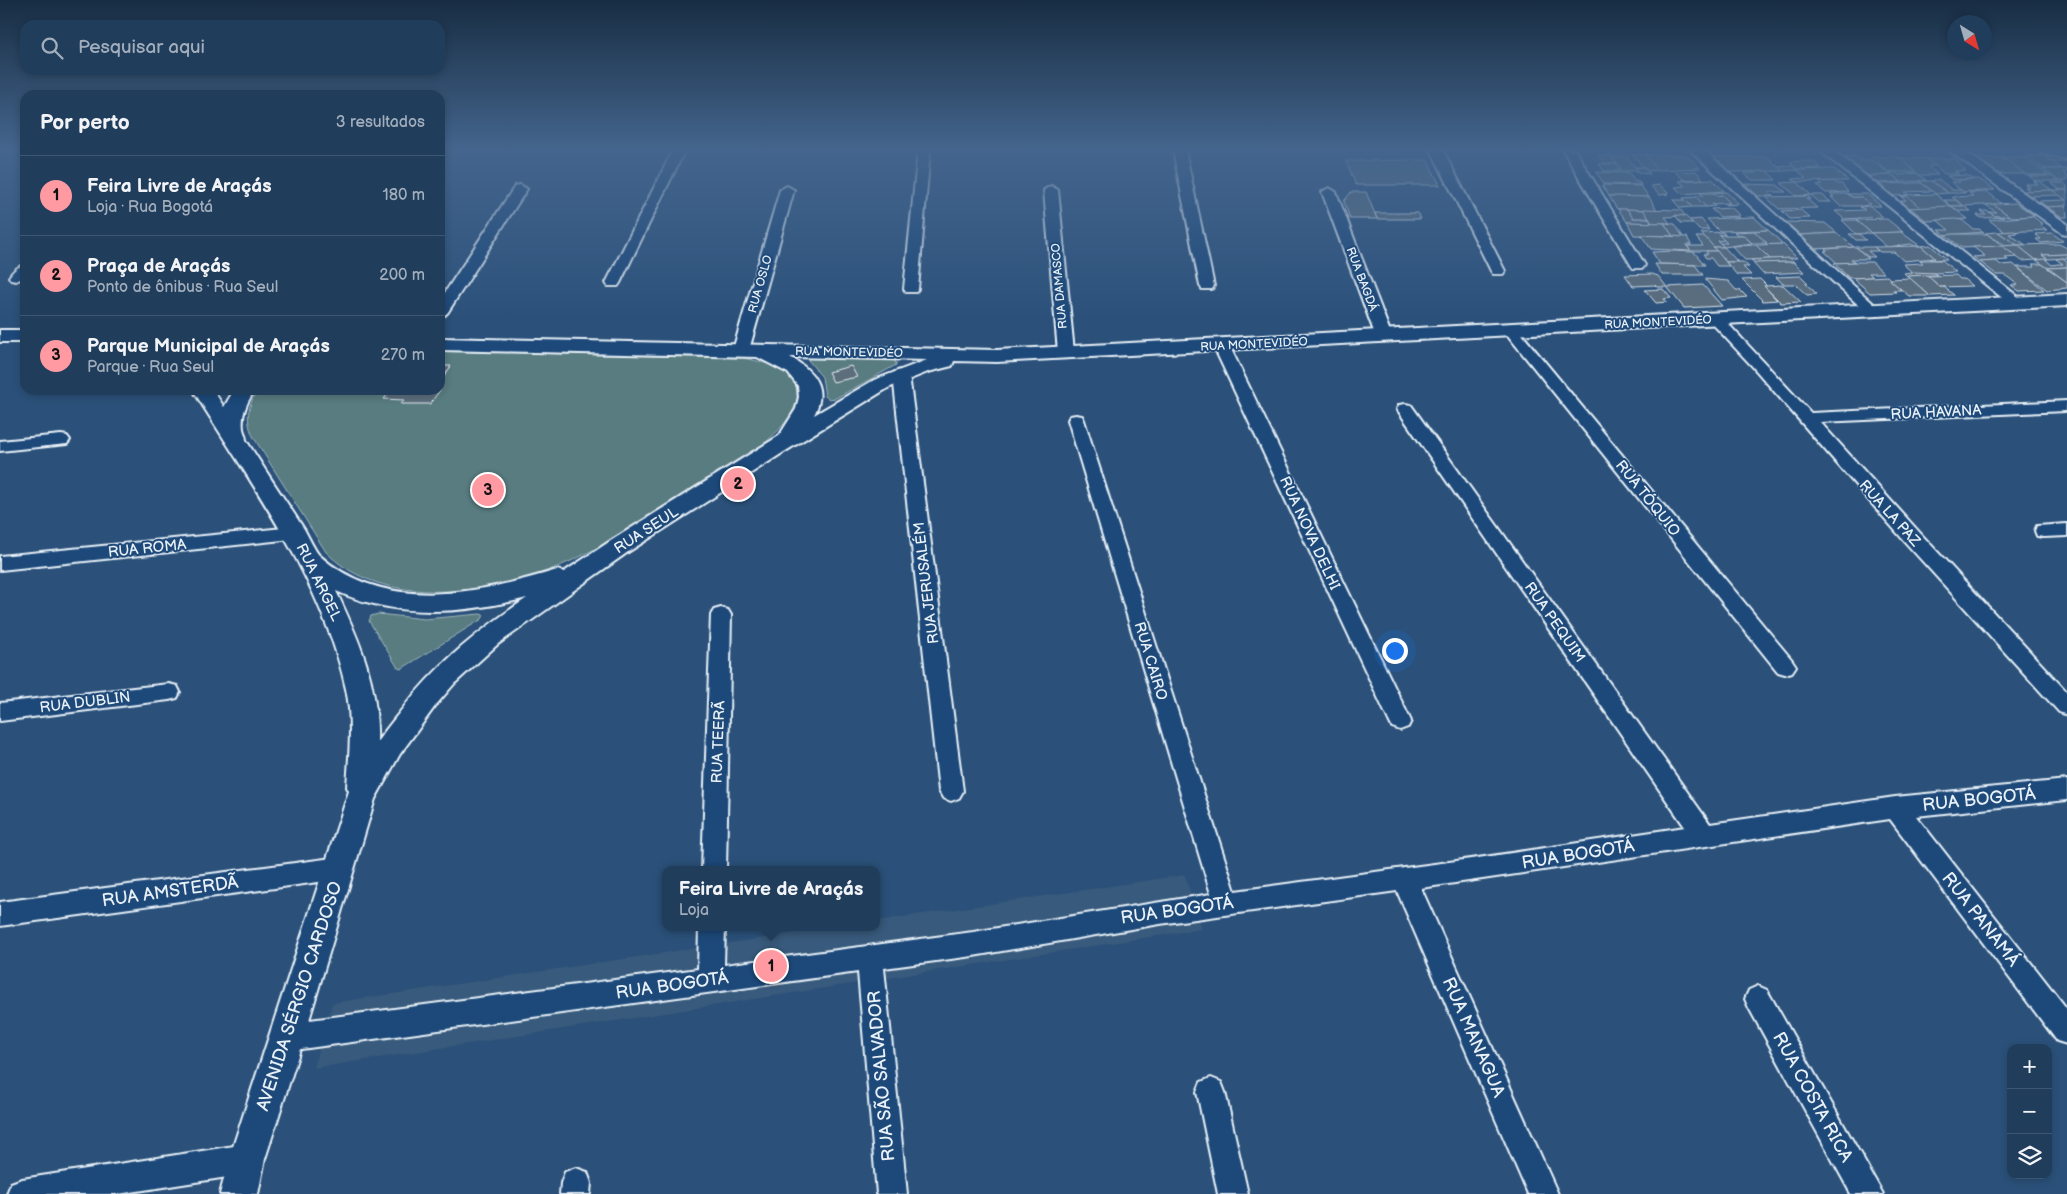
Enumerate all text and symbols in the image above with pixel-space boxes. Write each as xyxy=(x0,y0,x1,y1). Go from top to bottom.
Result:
north arrow xyxy=(1947,15,1992,60)
search box xyxy=(20,20,445,75)
icon: search xyxy=(38,34,66,62)
text: Pesquisar aqui xyxy=(78,36,205,59)
text: Por perto xyxy=(40,110,130,135)
text: 3 resultados xyxy=(336,113,425,132)
text: Feira Livre de Araçás xyxy=(87,175,272,198)
text: 1 xyxy=(53,186,59,205)
text: 180 m xyxy=(383,186,425,205)
text: Loja · Rua Bogotá xyxy=(87,198,213,217)
street label: RUA DAMASCO xyxy=(1048,243,1071,329)
street label: RUA BAGDÁ xyxy=(1342,244,1383,314)
street label: RUA OSLO xyxy=(745,253,776,315)
text: Praça de Araçás xyxy=(87,255,230,278)
text: 2 xyxy=(51,266,61,285)
text: 200 m xyxy=(379,266,425,285)
text: Ponto de ônibus · Rua Seul xyxy=(87,278,278,297)
street label: RUA MONTEVIDÉO xyxy=(1604,311,1712,333)
street label: RUA MONTEVIDÉO xyxy=(1200,333,1308,355)
text: Parque Municipal de Araçás xyxy=(87,335,330,358)
street label: RUA MONTEVIDÉO xyxy=(795,343,903,361)
text: 3 xyxy=(51,346,61,365)
text: 270 m xyxy=(381,346,425,365)
text: Parque · Rua Seul xyxy=(87,358,214,377)
street label: RUA HAVANA xyxy=(1890,401,1983,424)
street label: RUA TÓQUIO xyxy=(1611,456,1684,540)
pin: 2 xyxy=(722,465,754,503)
pin: 3 xyxy=(472,471,504,509)
street label: RUA NOVA DELHI xyxy=(1275,473,1344,593)
street label: RUA LA PAZ xyxy=(1855,476,1925,551)
street label: RUA SEUL xyxy=(611,502,682,558)
street label: RUA JERUSALÉM xyxy=(910,521,943,645)
street label: RUA ROMA xyxy=(107,535,188,562)
street label: RUA ARGEL xyxy=(292,540,346,624)
street label: RUA PEQUIM xyxy=(1520,578,1589,666)
street label: RUA CAIRO xyxy=(1130,620,1171,703)
your location xyxy=(1382,638,1408,664)
street label: RUA DUBLIN xyxy=(39,688,131,717)
street label: RUA TEERÃ xyxy=(708,699,729,784)
street label: RUA BOGOTÁ xyxy=(1921,781,2038,816)
street label: RUA BOGOTÁ xyxy=(1520,833,1637,874)
popup xyxy=(662,866,880,931)
street label: RUA PANAMÁ xyxy=(1937,867,2026,971)
street label: RUA AMSTERDÃ xyxy=(100,871,240,911)
street label: AVENIDA SÉRGIO CARDOSO xyxy=(250,878,347,1114)
text: Feira Livre de Araçás xyxy=(679,878,863,901)
street label: RUA BOGOTÁ xyxy=(1119,890,1236,929)
text: Loja xyxy=(679,901,709,920)
pin: 1 xyxy=(755,947,787,985)
street label: RUA BOGOTÁ xyxy=(614,965,731,1004)
street label: RUA MANAGUA xyxy=(1438,974,1509,1100)
street label: RUA SÃO SALVADOR xyxy=(863,990,899,1162)
street label: RUA COSTA RICA xyxy=(1768,1029,1857,1166)
map controls xyxy=(2007,1044,2052,1179)
button: + xyxy=(2007,1044,2052,1089)
button: − xyxy=(2007,1089,2052,1134)
button: layers xyxy=(2007,1134,2052,1179)

